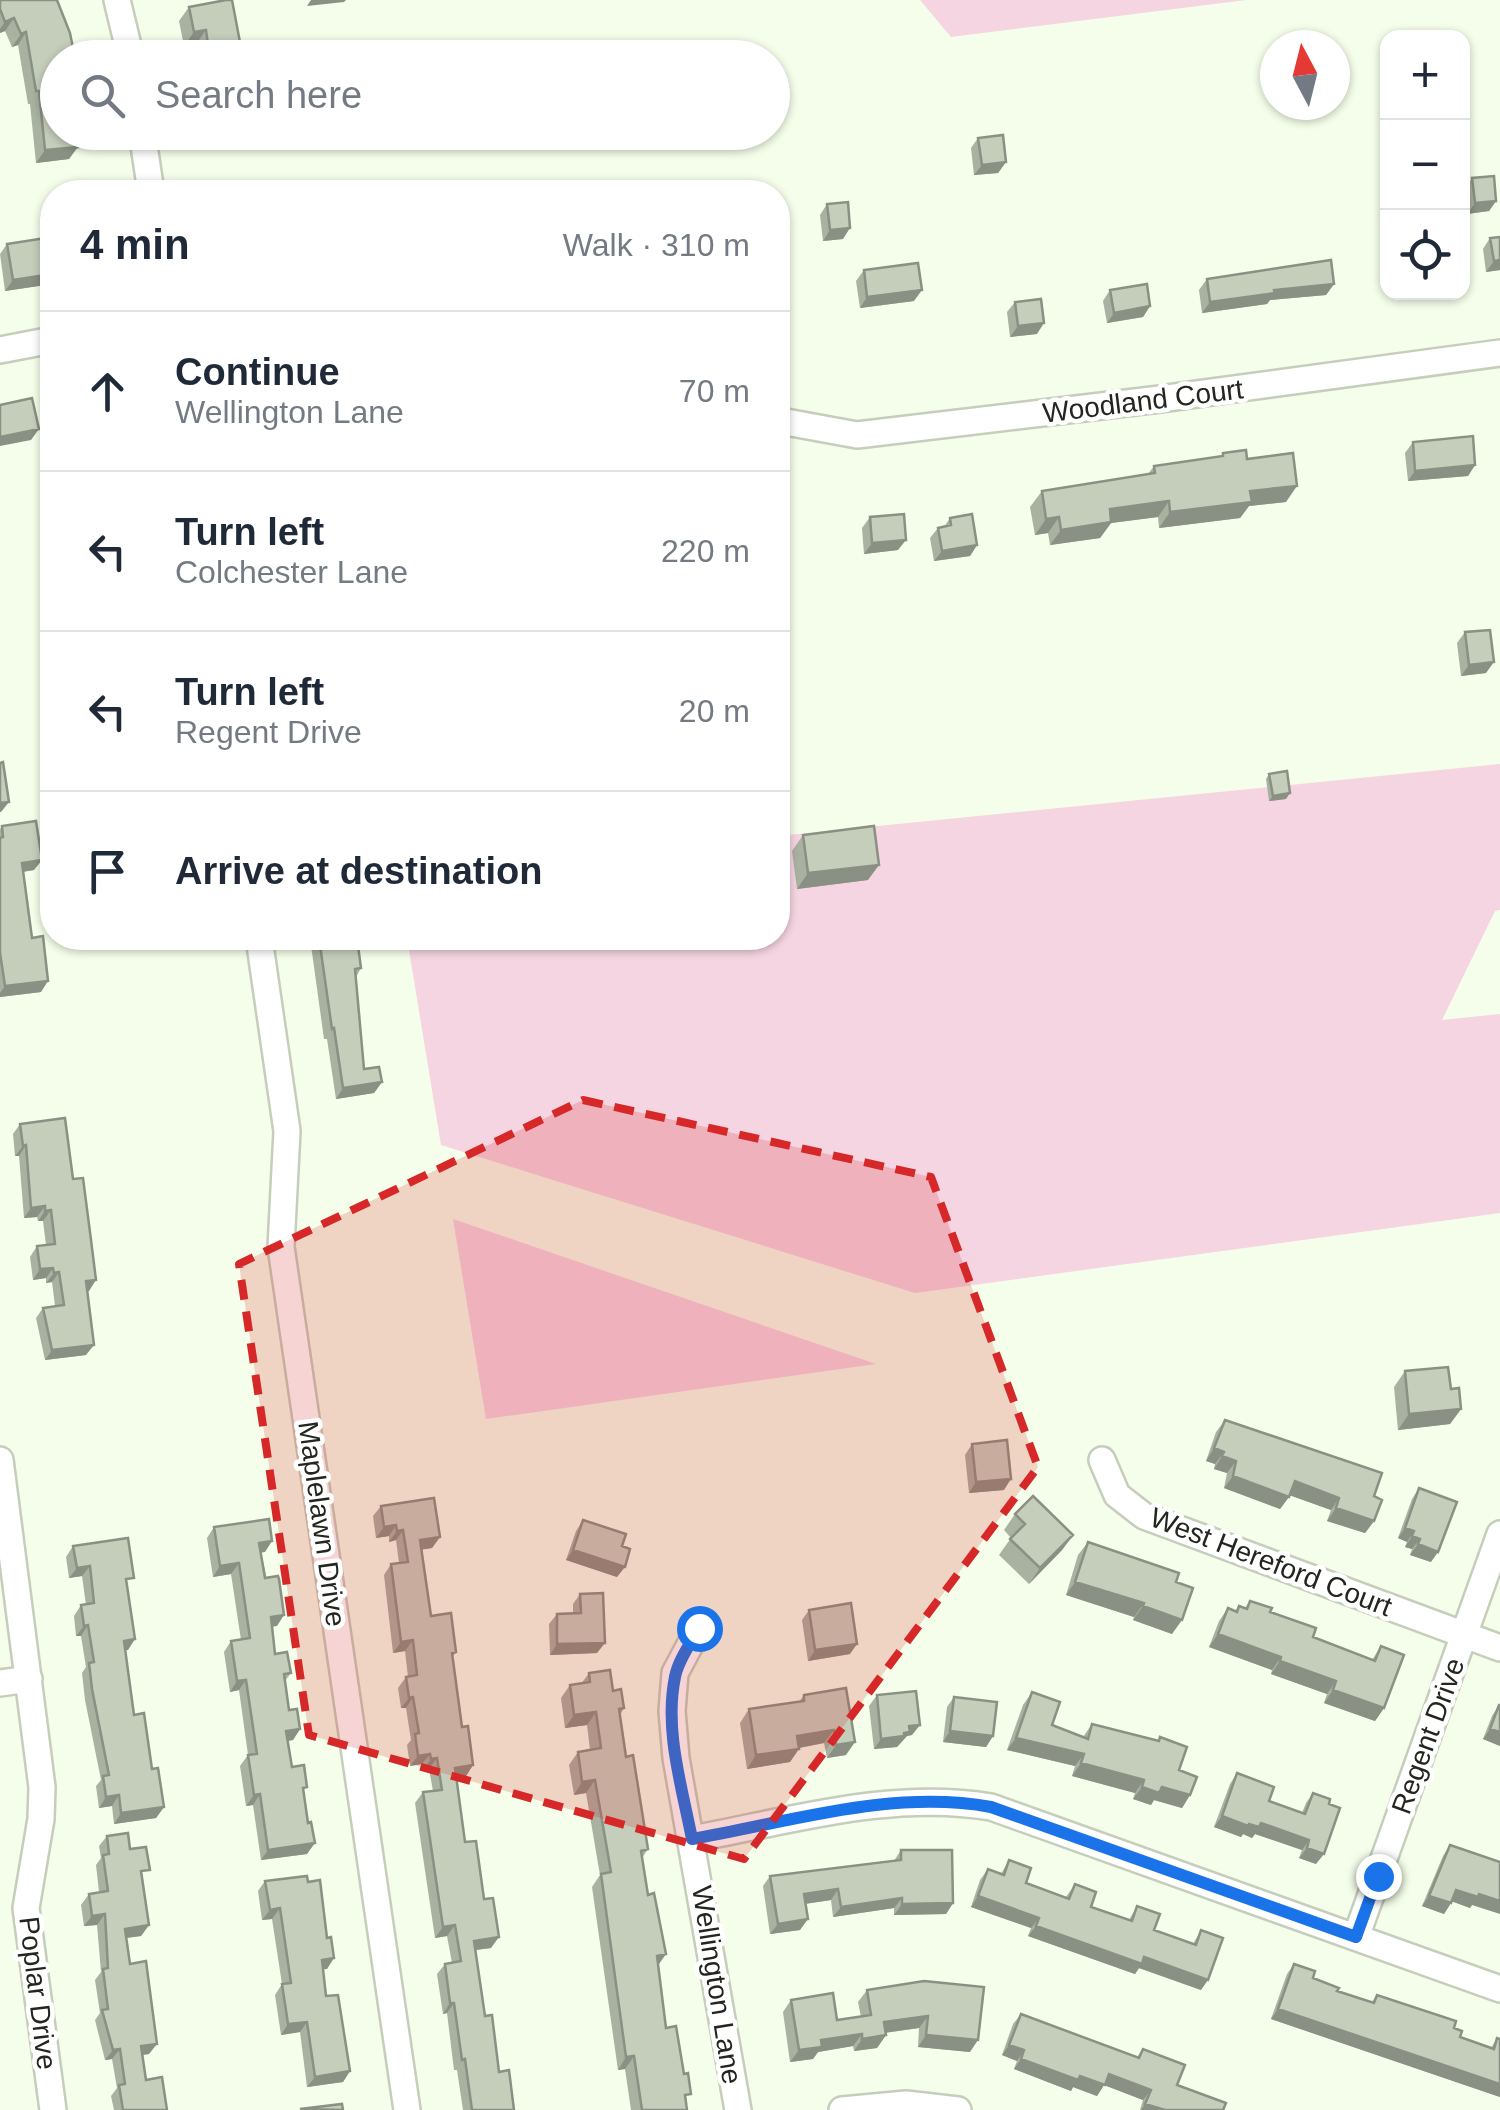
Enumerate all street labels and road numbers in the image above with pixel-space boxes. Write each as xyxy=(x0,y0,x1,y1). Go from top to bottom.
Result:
street label: Woodland Court xyxy=(1041,373,1245,429)
street label: Maplelawn Drive xyxy=(292,1419,352,1629)
street label: West Hereford Court xyxy=(1146,1502,1396,1622)
street label: Regent Drive xyxy=(1385,1654,1471,1818)
street label: Wellington Lane xyxy=(686,1884,748,2086)
street label: Poplar Drive xyxy=(13,1915,63,2071)

